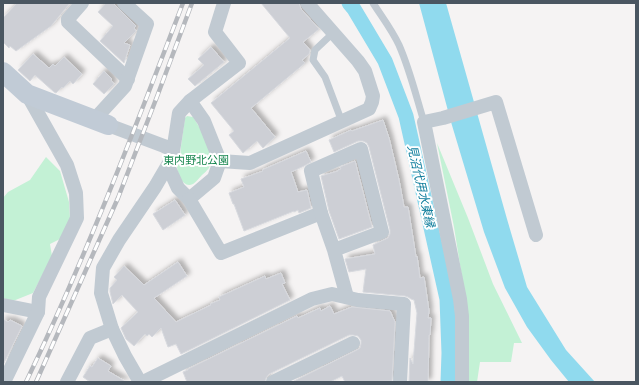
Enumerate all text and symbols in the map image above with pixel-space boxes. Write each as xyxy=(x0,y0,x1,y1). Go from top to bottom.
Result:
water label: 見沼代用水東縁 xyxy=(404,143,440,231)
park label: 東内野北公園 xyxy=(163,152,229,167)

